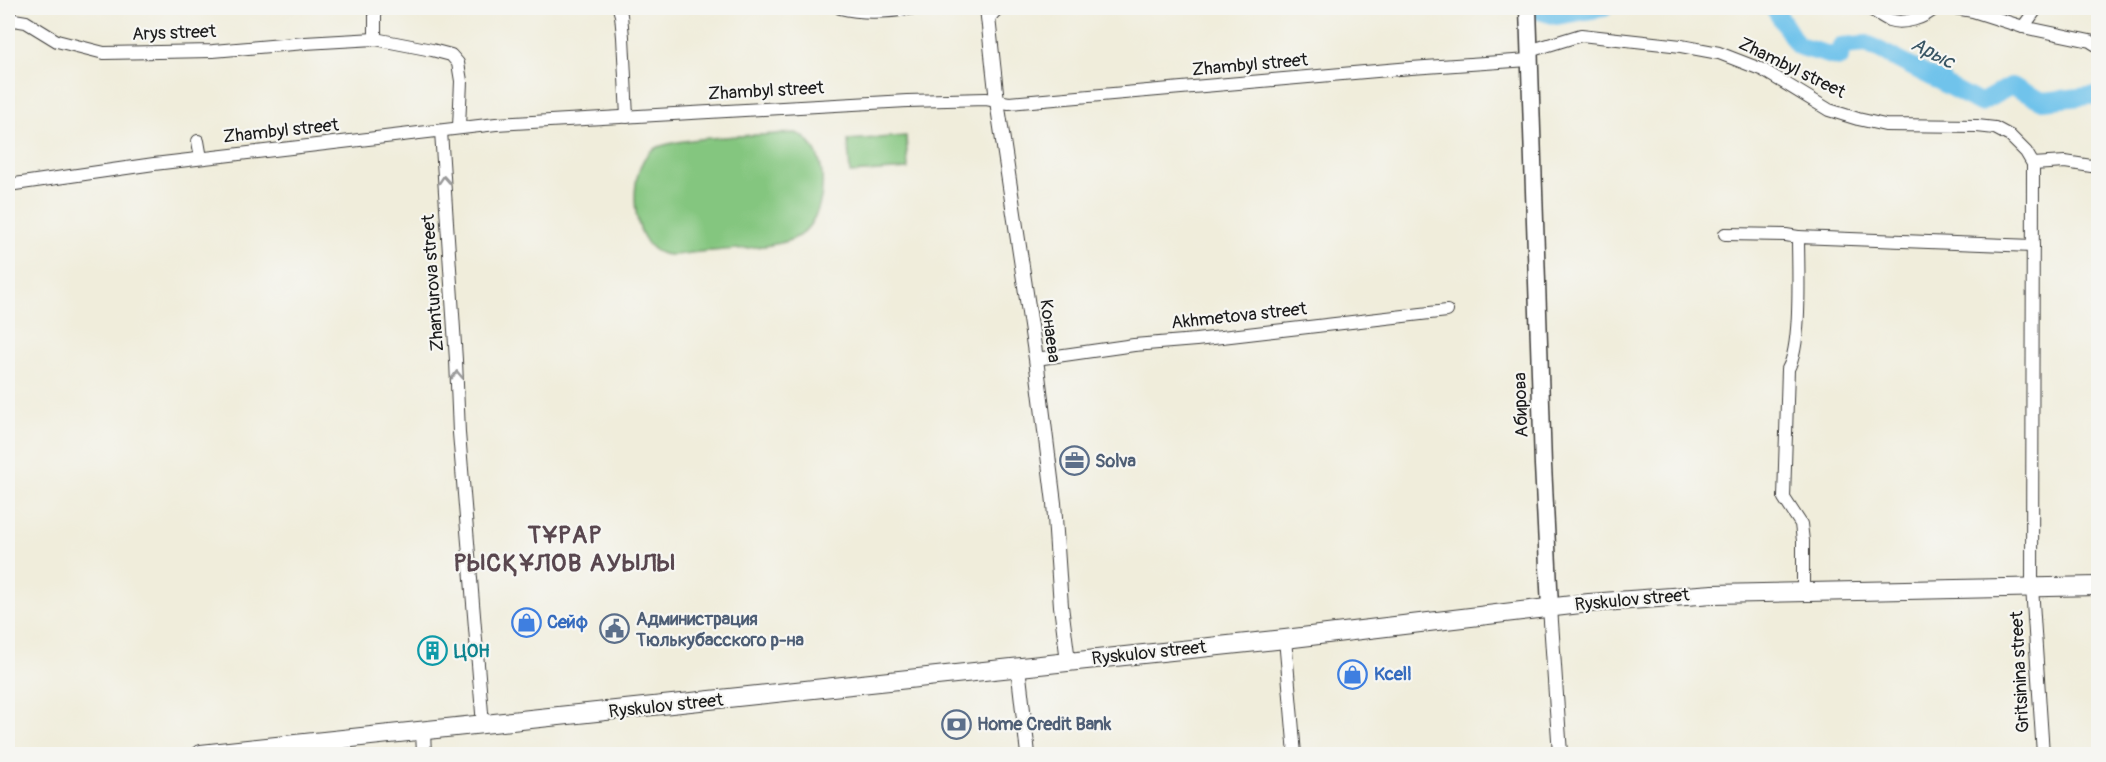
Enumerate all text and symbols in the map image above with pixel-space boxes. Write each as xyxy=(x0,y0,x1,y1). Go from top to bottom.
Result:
street label: Arys street xyxy=(132,20,217,46)
street label: Zhambyl street xyxy=(1735,32,1850,104)
water label: Арыс xyxy=(1907,32,1960,75)
street label: Zhambyl street xyxy=(1191,48,1310,82)
street label: Zhambyl street xyxy=(707,76,825,106)
street label: Zhambyl street xyxy=(222,113,341,149)
one-way arrow xyxy=(438,176,451,185)
street label: Zhanturova street xyxy=(417,213,449,352)
street label: Akhmetova street xyxy=(1170,297,1309,335)
street label: Конаева xyxy=(1034,298,1066,364)
one-way arrow xyxy=(451,370,463,379)
street label: Абирова xyxy=(1508,372,1534,438)
office icon: Solva xyxy=(1058,445,1090,477)
place label: Solva xyxy=(1095,450,1137,473)
district label: ТҰРАР РЫСҚҰЛОВ АУЫЛЫ xyxy=(454,521,676,578)
street label: Ryskulov street xyxy=(1574,583,1691,616)
shop icon: Сейф xyxy=(510,606,542,638)
place label: Администрация Тюлькубасского р-на xyxy=(635,608,805,652)
street label: Gritsinina street xyxy=(2005,610,2035,733)
place label: Сейф xyxy=(547,611,589,634)
public building icon: Администрация Тюлькубасского р-на xyxy=(599,613,631,645)
building icon: ЦОН xyxy=(417,635,449,667)
street label: Ryskulov street xyxy=(1091,635,1208,670)
place label: ЦОН xyxy=(454,640,490,663)
shop icon: Kcell xyxy=(1337,658,1369,690)
place label: Kcell xyxy=(1374,663,1411,686)
street label: Ryskulov street xyxy=(608,688,725,723)
bank icon: Home Credit Bank xyxy=(940,708,972,740)
place label: Home Credit Bank xyxy=(977,713,1112,736)

